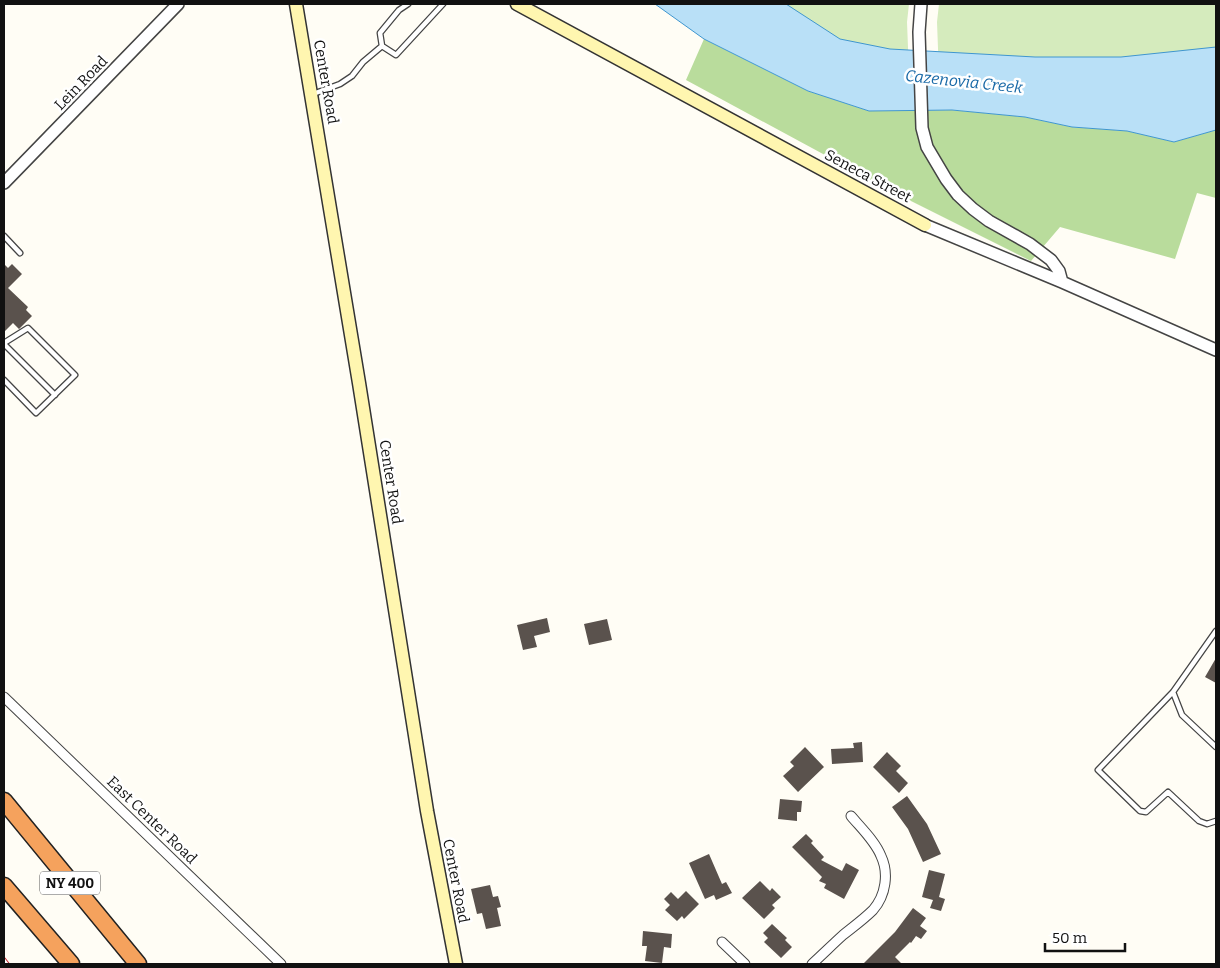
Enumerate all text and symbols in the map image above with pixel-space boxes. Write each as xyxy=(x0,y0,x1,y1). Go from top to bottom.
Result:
street label: Center Road xyxy=(310,38,342,126)
street label: Lein Road xyxy=(51,52,111,114)
water label: Cazenovia Creek xyxy=(904,66,1024,97)
street label: Seneca Street xyxy=(822,146,915,207)
street label: Center Road xyxy=(375,438,407,526)
street label: East Center Road xyxy=(103,772,201,868)
street label: Center Road xyxy=(439,837,473,925)
road number: NY 400 xyxy=(40,871,100,894)
scale bar xyxy=(1045,920,1125,952)
text: 50 m xyxy=(1052,929,1088,947)

